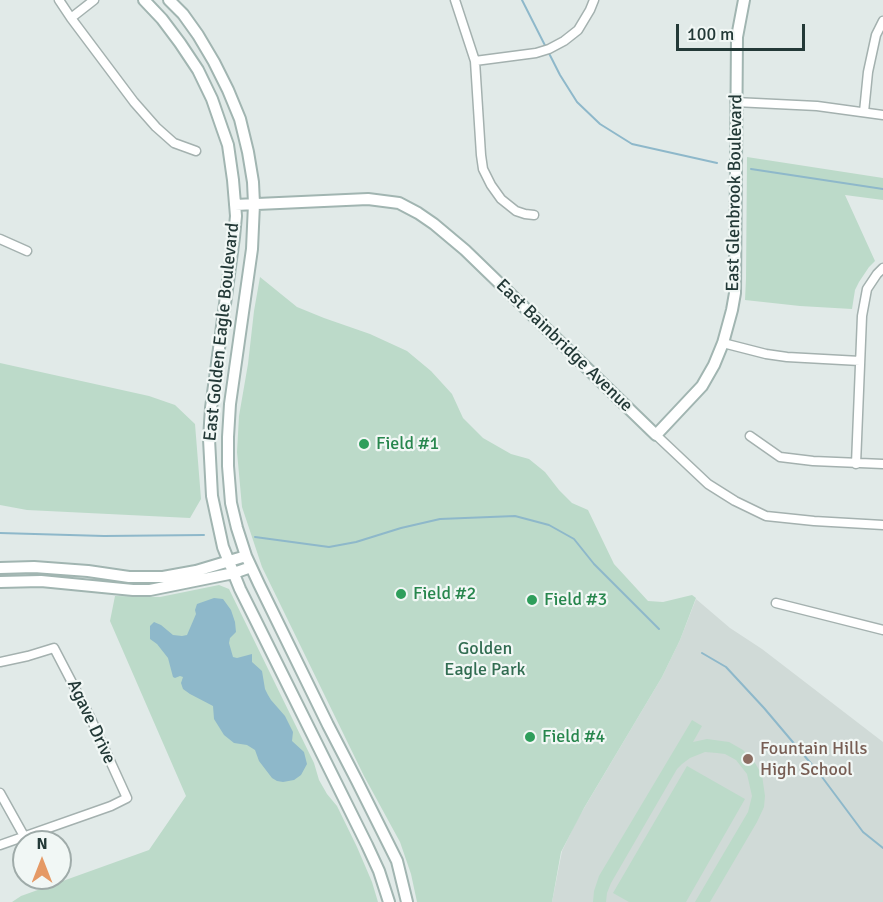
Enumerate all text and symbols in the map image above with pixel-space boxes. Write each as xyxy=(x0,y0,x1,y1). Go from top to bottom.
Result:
scale bar xyxy=(679,12,808,50)
text: 100 m xyxy=(687,23,734,45)
street label: East Glenbrook Boulevard xyxy=(722,94,748,292)
street label: East Golden Eagle Boulevard xyxy=(200,222,244,442)
street label: East Bainbridge Avenue xyxy=(491,275,637,417)
place label: Field #1 xyxy=(376,433,439,455)
marker: Field #1 xyxy=(357,437,371,451)
place label: Field #2 xyxy=(413,583,476,605)
marker: Field #2 xyxy=(394,587,408,601)
place label: Field #3 xyxy=(544,589,607,611)
marker: Field #3 xyxy=(525,593,539,607)
park label: Golden Eagle Park xyxy=(444,638,526,680)
street label: Agave Drive xyxy=(62,676,120,768)
place label: Field #4 xyxy=(542,726,605,748)
marker: Field #4 xyxy=(523,730,537,744)
place label: Fountain Hills High School xyxy=(760,738,867,780)
marker: Fountain Hills High School xyxy=(741,752,755,766)
north arrow xyxy=(12,830,72,890)
text: N xyxy=(36,834,48,854)

